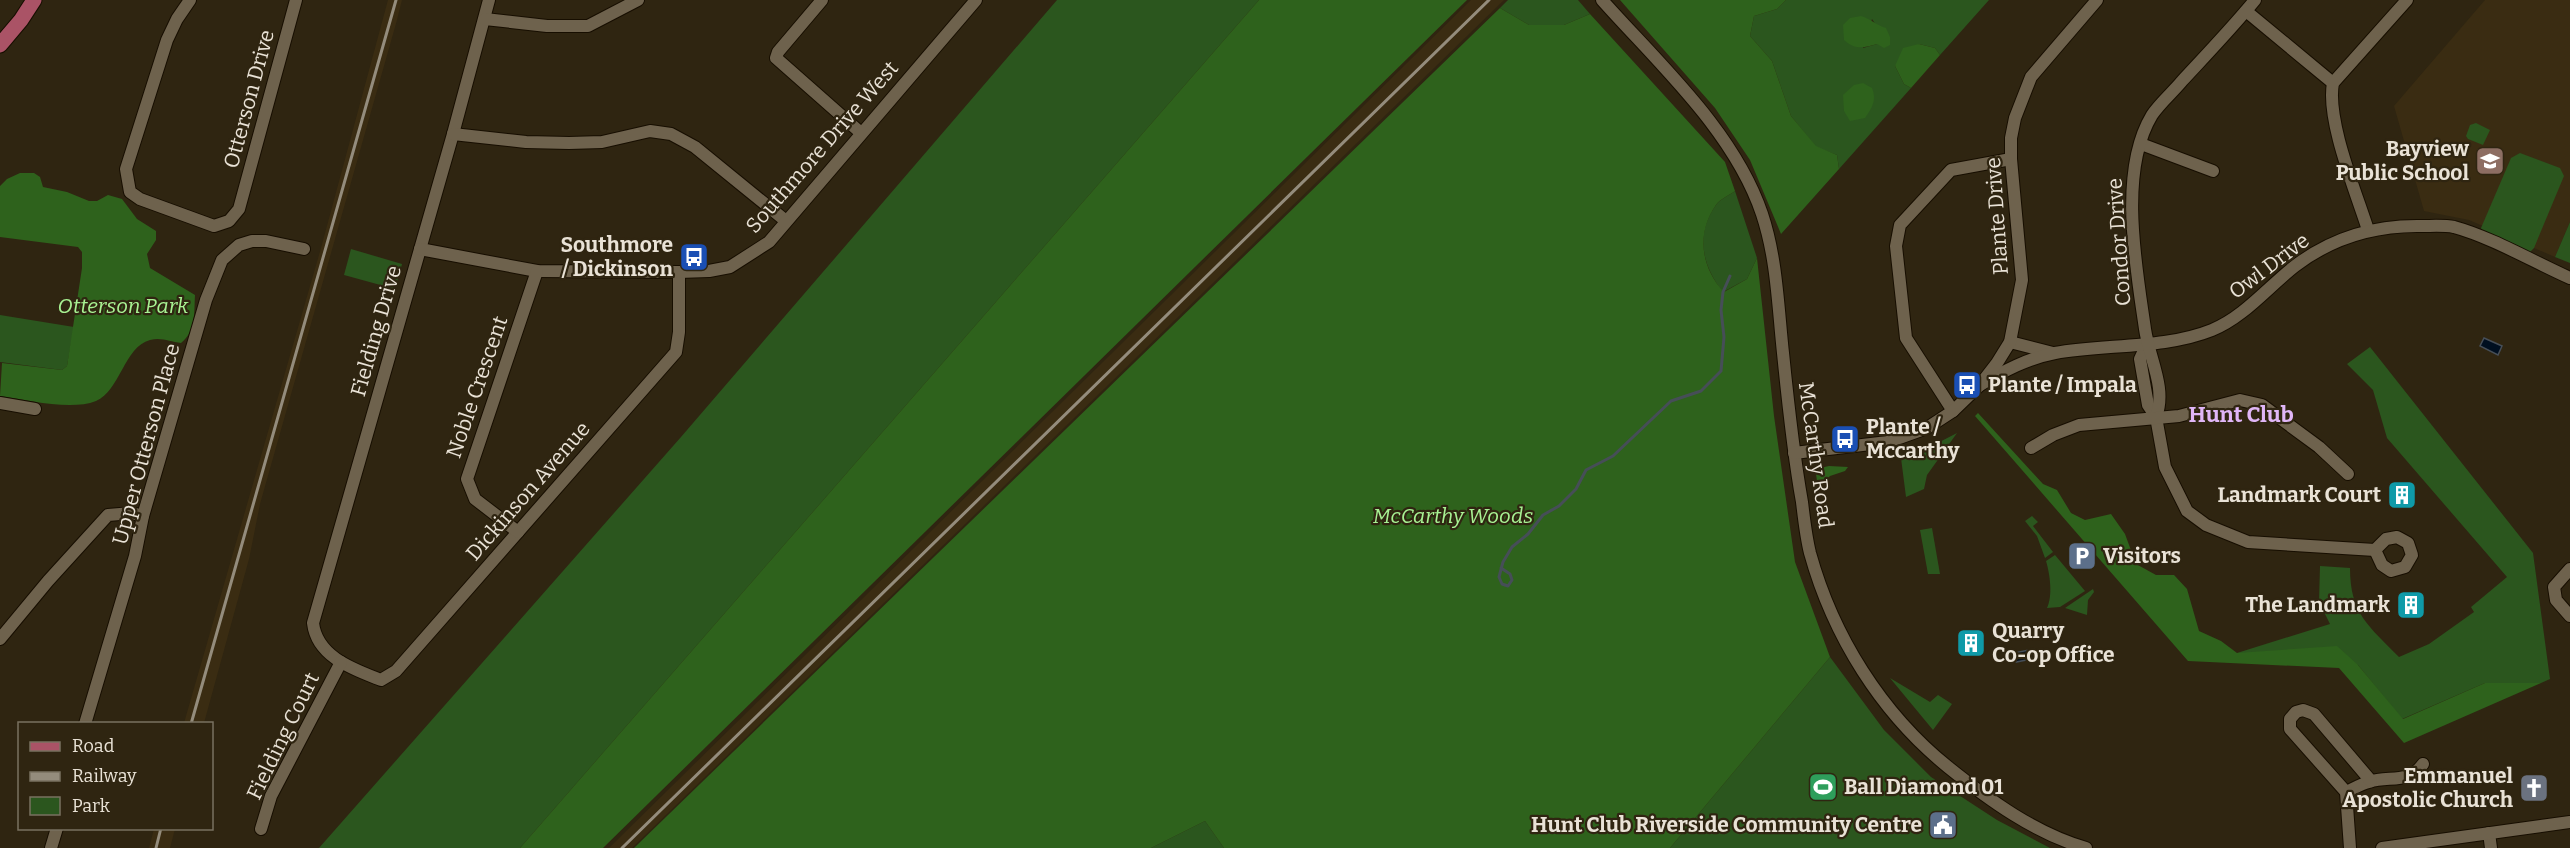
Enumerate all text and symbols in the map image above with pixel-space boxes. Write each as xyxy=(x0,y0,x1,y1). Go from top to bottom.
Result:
street label: Otterson Drive xyxy=(218,27,280,171)
street label: Southmore Drive West xyxy=(740,55,904,238)
place label: Bayview Public School xyxy=(2336,136,2470,186)
school or university icon: Bayview Public School xyxy=(2474,145,2506,177)
street label: Plante Drive xyxy=(1980,156,2014,276)
street label: Condor Drive xyxy=(2102,177,2136,307)
street label: Owl Drive xyxy=(2224,227,2314,305)
place label: Southmore / Dickinson xyxy=(560,232,673,282)
bus stop icon: Southmore / Dickinson xyxy=(678,241,710,273)
street label: Fielding Drive xyxy=(345,263,407,399)
park label: Otterson Park xyxy=(58,293,189,319)
street label: Noble Crescent xyxy=(441,312,514,461)
street label: Upper Otterson Place xyxy=(107,340,185,548)
bus stop icon: Plante / Impala xyxy=(1951,369,1983,401)
place label: Plante / Impala xyxy=(1988,372,2137,398)
street label: McCarthy Road xyxy=(1793,380,1839,530)
district label: Hunt Club xyxy=(2188,401,2294,428)
place label: Plante / Mccarthy xyxy=(1866,414,1960,464)
street label: Dickinson Avenue xyxy=(460,416,596,566)
bus stop icon: Plante / Mccarthy xyxy=(1829,423,1861,455)
building icon: Landmark Court xyxy=(2386,479,2418,511)
place label: Landmark Court xyxy=(2217,482,2382,508)
park label: McCarthy Woods xyxy=(1373,503,1533,529)
parking icon: Visitors xyxy=(2066,540,2098,572)
place label: Visitors xyxy=(2103,543,2181,569)
building icon: The Landmark xyxy=(2395,589,2427,621)
place label: The Landmark xyxy=(2245,592,2391,618)
place label: Quarry Co-op Office xyxy=(1992,618,2115,668)
building icon: Quarry Co-op Office xyxy=(1955,627,1987,659)
street label: Fielding Court xyxy=(241,668,325,804)
legend xyxy=(18,722,213,830)
text: Road xyxy=(72,735,115,757)
place label: Emmanuel Apostolic Church xyxy=(2342,763,2514,813)
text: Railway xyxy=(72,765,137,787)
sports icon: Ball Diamond 01 xyxy=(1807,771,1839,803)
church icon: Emmanuel Apostolic Church xyxy=(2518,772,2550,804)
place label: Ball Diamond 01 xyxy=(1844,774,2003,800)
text: Park xyxy=(72,795,111,817)
public building icon: Hunt Club Riverside Community Centre xyxy=(1927,809,1959,841)
place label: Hunt Club Riverside Community Centre xyxy=(1531,812,1922,838)

